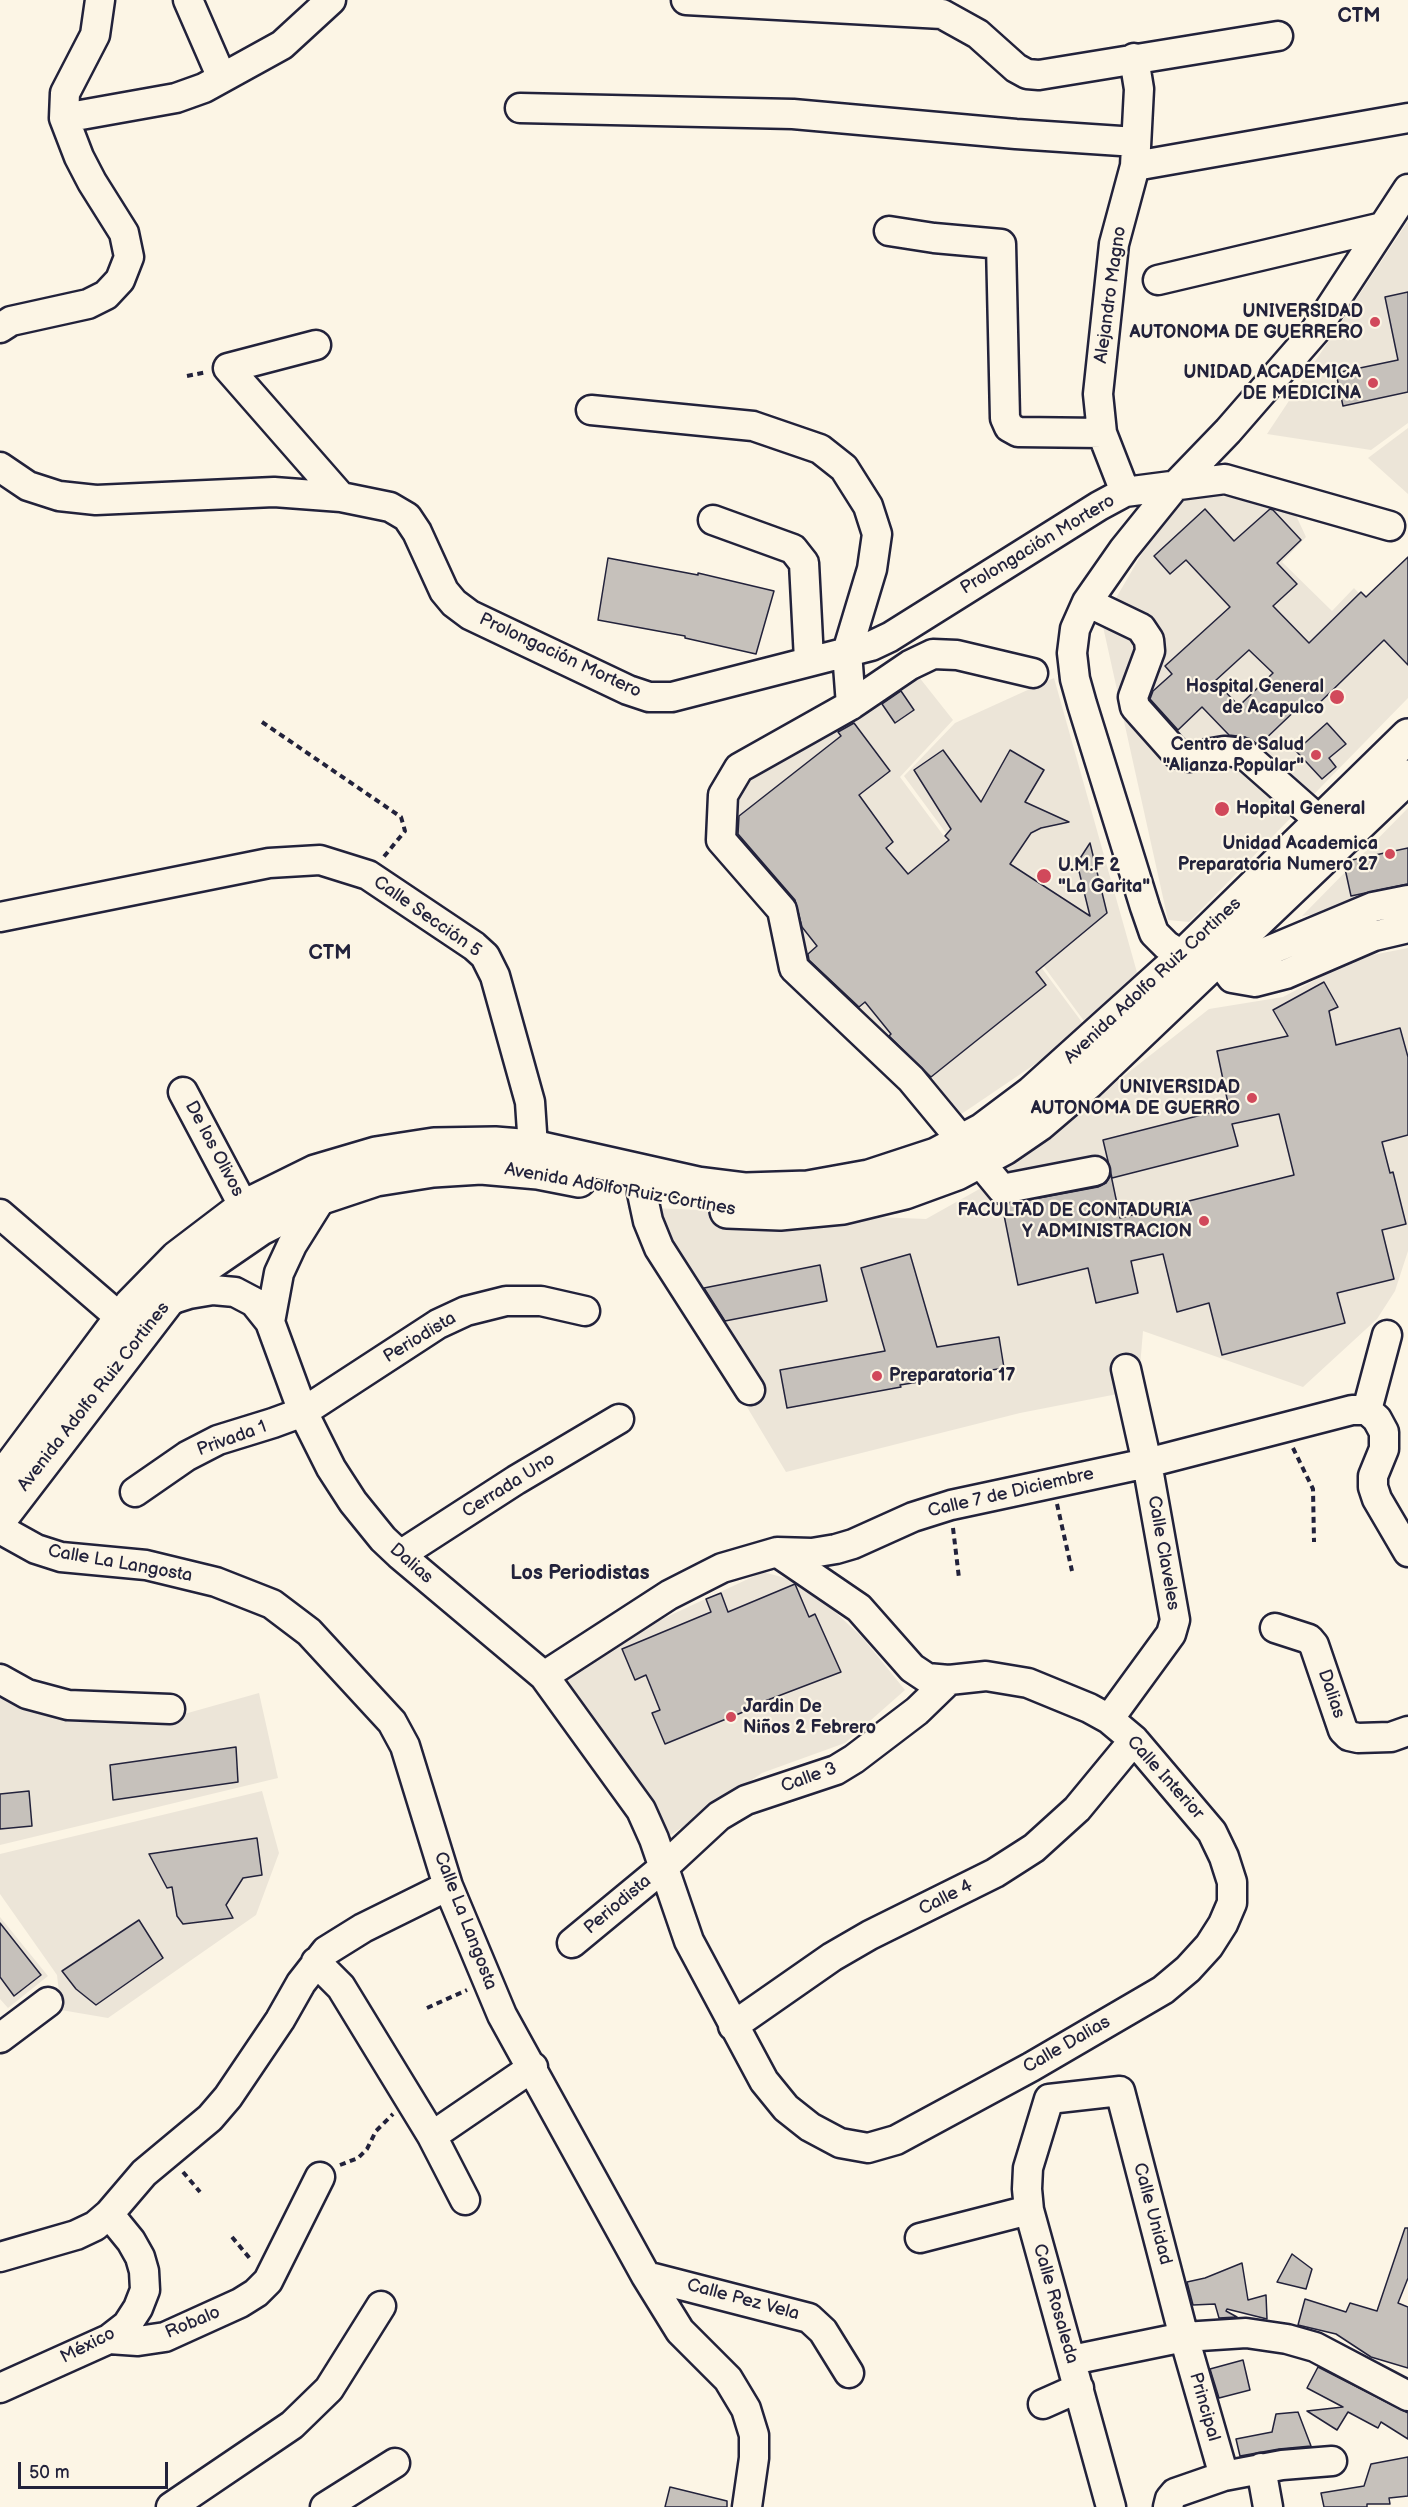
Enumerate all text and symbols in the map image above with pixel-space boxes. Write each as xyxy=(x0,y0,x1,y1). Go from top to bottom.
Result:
district label: CTM xyxy=(1338,5,1380,29)
street label: Alejandro Magno xyxy=(1091,225,1131,365)
place label: UNIVERSIDAD AUTONOMA DE GUERRERO xyxy=(1130,301,1363,344)
marker: UNIVERSIDAD AUTONOMA DE GUERRERO xyxy=(1368,315,1382,329)
place label: UNIDAD ACADEMICA DE MEDICINA xyxy=(1183,362,1361,404)
marker: UNIDAD ACADEMICA DE MEDICINA xyxy=(1366,376,1380,390)
street label: Prolongación Mortero xyxy=(957,490,1119,600)
street label: Prolongación Mortero xyxy=(476,609,644,703)
place label: Hospital General de Acapulco xyxy=(1186,676,1324,718)
marker: Hospital General de Acapulco xyxy=(1328,688,1346,706)
place label: Centro de Salud "Alianza Popular" xyxy=(1162,734,1304,777)
marker: Centro de Salud "Alianza Popular" xyxy=(1309,748,1323,762)
place label: Hopital General xyxy=(1236,798,1365,820)
marker: Hopital General xyxy=(1213,800,1231,818)
place label: Unidad Academica Preparatoria Numero 27 xyxy=(1178,833,1378,876)
marker: Unidad Academica Preparatoria Numero 27 xyxy=(1383,847,1397,861)
place label: U.M.F 2 "La Garita" xyxy=(1058,855,1150,898)
marker: U.M.F 2 "La Garita" xyxy=(1035,867,1053,885)
street label: Calle Sección 5 xyxy=(369,872,485,962)
street label: Avenida Adolfo Ruiz Cortines xyxy=(1060,893,1246,1069)
district label: CTM xyxy=(309,942,351,966)
place label: UNIVERSIDAD AUTONOMA DE GUERRO xyxy=(1031,1077,1240,1120)
marker: UNIVERSIDAD AUTONOMA DE GUERRO xyxy=(1245,1091,1259,1105)
street label: De los Olivos xyxy=(180,1097,248,1201)
street label: Avenida Adolfo Ruiz Cortines xyxy=(503,1159,737,1221)
place label: FACULTAD DE CONTADURIA Y ADMINISTRACION xyxy=(957,1200,1192,1242)
marker: FACULTAD DE CONTADURIA Y ADMINISTRACION xyxy=(1197,1214,1211,1228)
street label: Avenida Adolfo Ruiz Cortines xyxy=(13,1298,175,1496)
street label: Periodista xyxy=(380,1308,460,1368)
place label: Preparatoria 17 xyxy=(889,1365,1015,1387)
marker: Preparatoria 17 xyxy=(870,1369,884,1383)
street label: Privada 1 xyxy=(194,1416,270,1462)
street label: Cerrada Uno xyxy=(459,1449,559,1523)
street label: Calle 7 de Diciembre xyxy=(926,1463,1096,1523)
street label: Calle Claveles xyxy=(1142,1494,1184,1612)
street label: Dalias xyxy=(385,1539,437,1589)
street label: Calle La Langosta xyxy=(46,1541,194,1587)
district label: Los Periodistas xyxy=(510,1562,650,1586)
street label: Dalias xyxy=(1313,1667,1349,1721)
place label: Jardin De Niños 2 Febrero xyxy=(743,1696,876,1738)
marker: Jardin De Niños 2 Febrero xyxy=(724,1710,738,1724)
street label: Calle Interior xyxy=(1122,1732,1208,1824)
street label: Calle 3 xyxy=(778,1758,840,1798)
street label: Calle La Langosta xyxy=(429,1849,501,1993)
street label: Periodista xyxy=(580,1871,656,1939)
street label: Calle 4 xyxy=(916,1875,976,1921)
street label: Calle Dalias xyxy=(1020,2011,1114,2079)
street label: Calle Unidad xyxy=(1128,2161,1176,2267)
street label: Calle Rosaleda xyxy=(1028,2242,1082,2366)
street label: Calle Pez Vela xyxy=(684,2275,802,2325)
street label: Robalo xyxy=(162,2302,224,2344)
street label: México xyxy=(57,2323,119,2369)
street label: Principal xyxy=(1184,2370,1224,2444)
scale bar xyxy=(21,2450,171,2488)
text: 50 m xyxy=(29,2462,70,2483)

